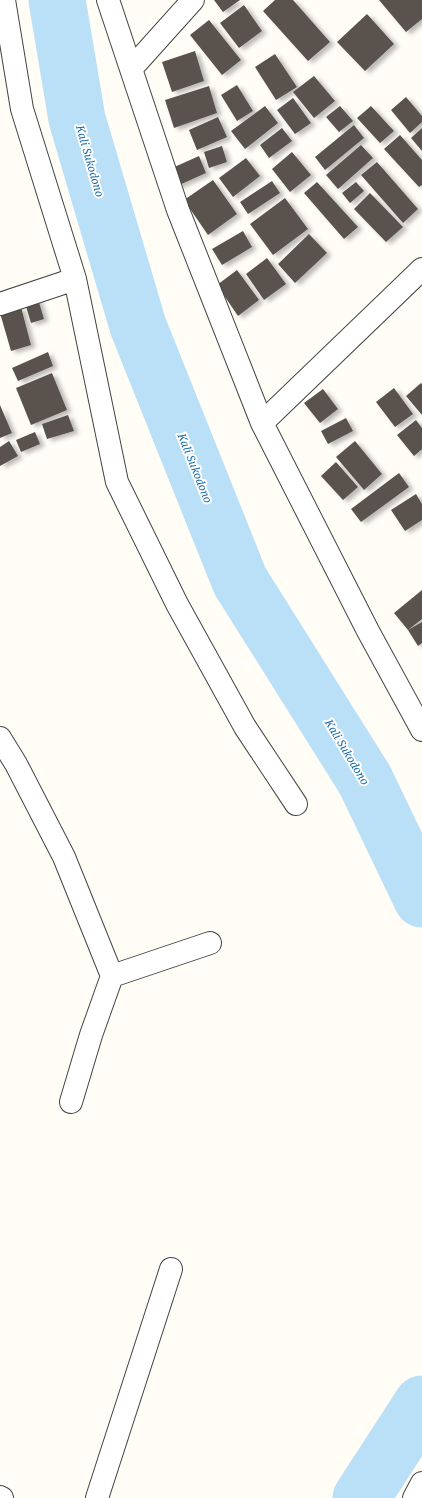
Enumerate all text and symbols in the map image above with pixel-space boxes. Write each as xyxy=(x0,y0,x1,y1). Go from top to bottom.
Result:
water label: Kali Sukodono xyxy=(73,122,108,199)
water label: Kali Sukodono xyxy=(174,430,216,505)
water label: Kali Sukodono xyxy=(321,715,373,787)

